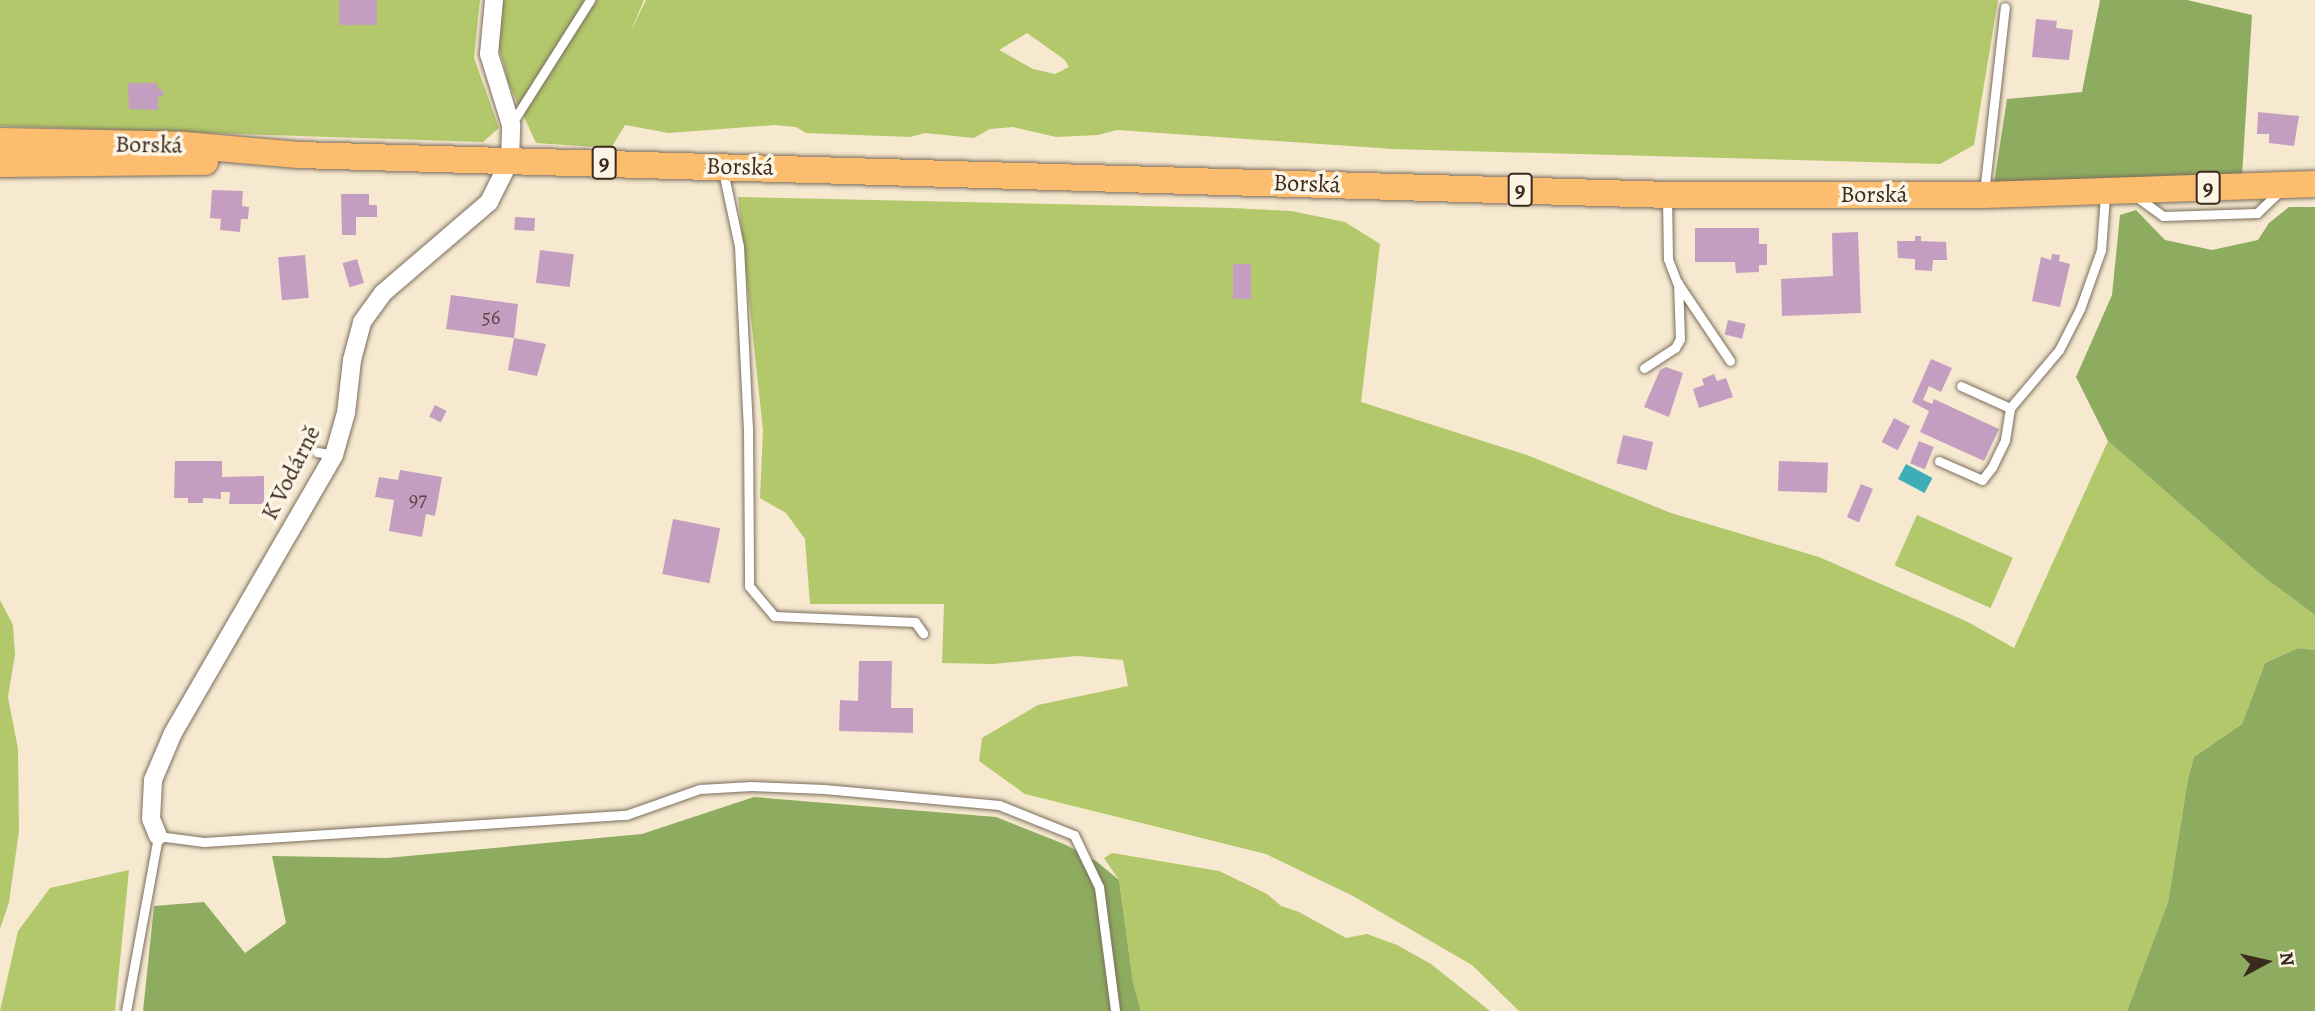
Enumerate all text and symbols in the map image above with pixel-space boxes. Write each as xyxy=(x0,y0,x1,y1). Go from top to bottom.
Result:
street label: Borská xyxy=(115,130,183,160)
road number: 9 xyxy=(590,144,618,182)
street label: Borská xyxy=(706,152,774,182)
street label: Borská xyxy=(1273,168,1341,200)
road number: 9 xyxy=(2194,168,2222,208)
road number: 9 xyxy=(1506,170,1534,210)
street label: Borská xyxy=(1840,181,1908,209)
house number: 56 xyxy=(482,304,500,330)
street label: K Vodárně xyxy=(255,421,327,525)
house number: 97 xyxy=(409,486,427,512)
north arrow xyxy=(2231,927,2301,997)
text: N xyxy=(2273,950,2301,968)

